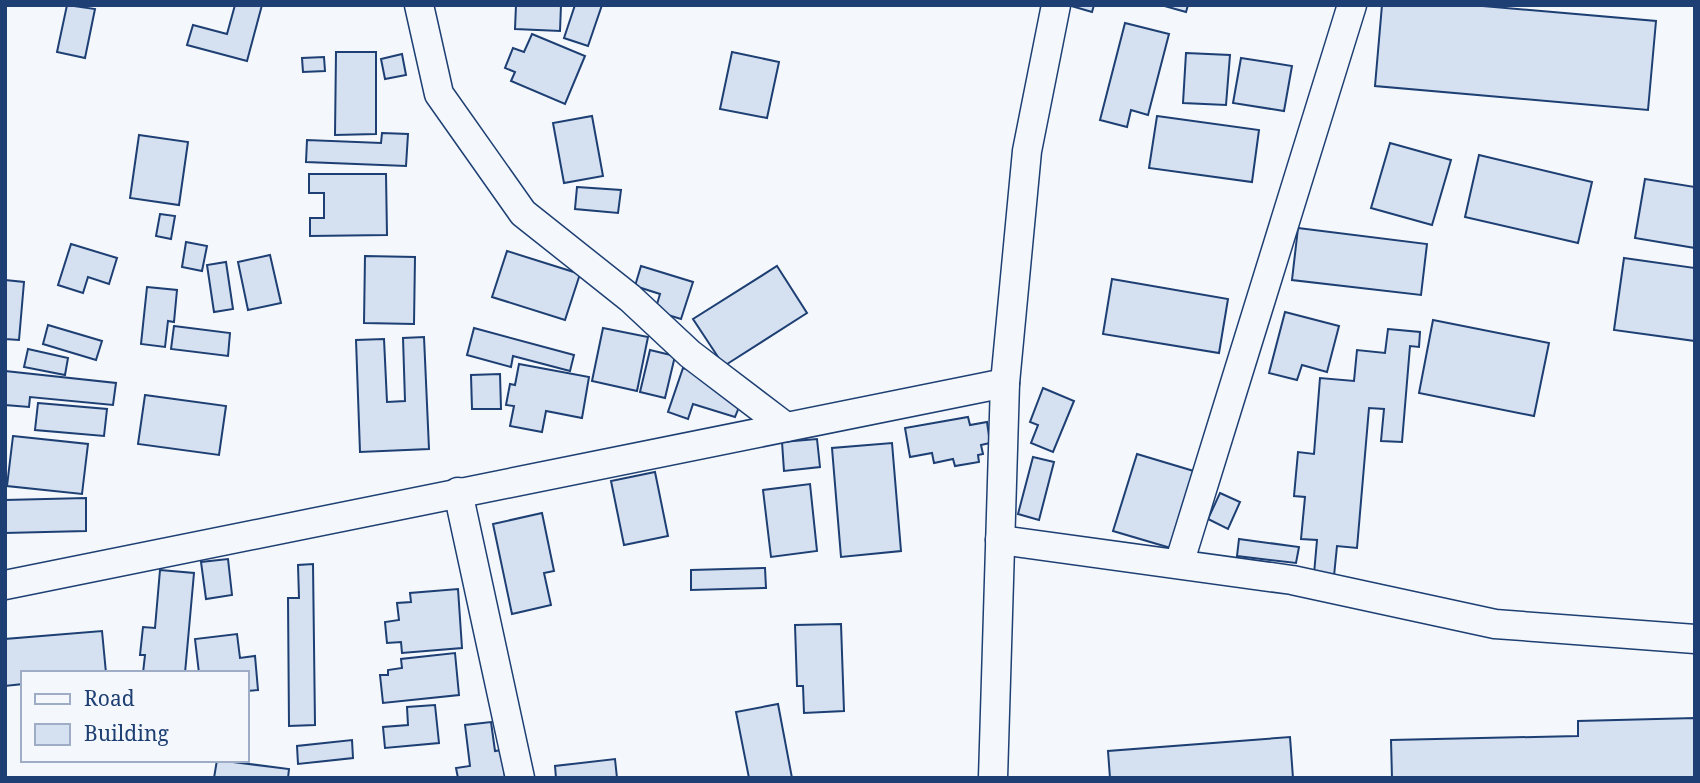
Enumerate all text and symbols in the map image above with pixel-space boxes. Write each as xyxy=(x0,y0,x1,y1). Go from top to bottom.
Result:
legend xyxy=(21,671,248,762)
text: Road xyxy=(84,684,135,712)
text: Building xyxy=(84,719,169,747)

